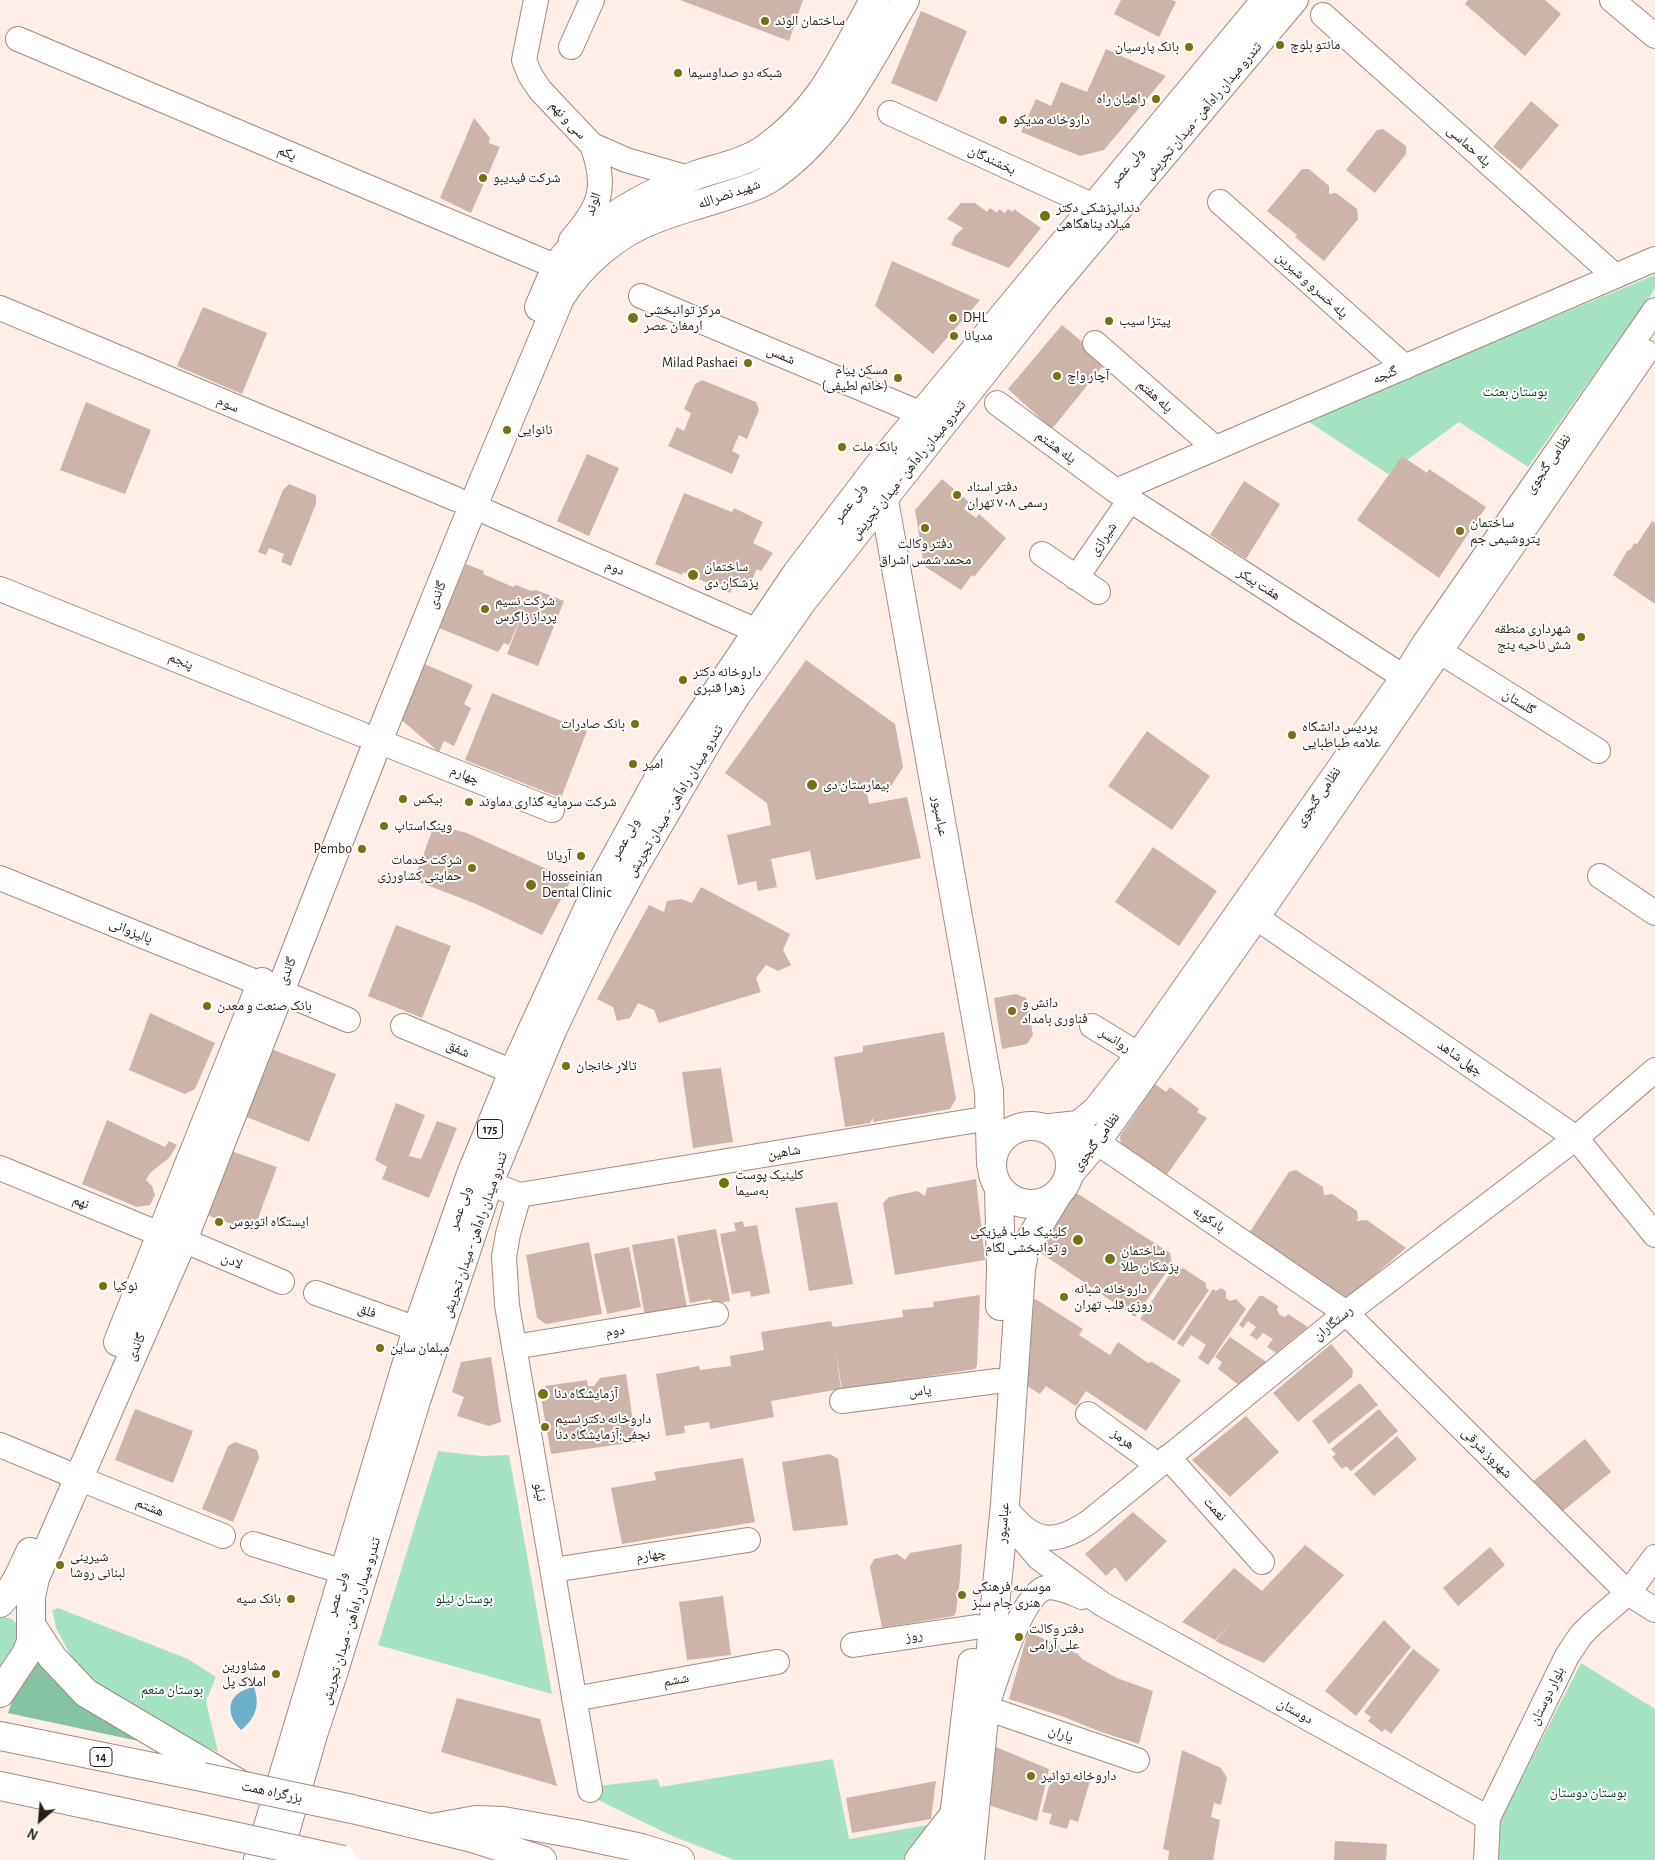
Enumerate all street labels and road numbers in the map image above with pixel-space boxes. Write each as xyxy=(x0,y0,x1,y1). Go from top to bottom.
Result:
street label: تندرو میدان راه‌آهن - میدان تجریش xyxy=(1141,39,1265,183)
street label: سی و نهم xyxy=(546,97,590,143)
street label: پله حماسی xyxy=(1443,122,1495,170)
street label: یکم xyxy=(275,142,299,164)
street label: بخشندگان xyxy=(965,142,1019,178)
street label: ولی عصر xyxy=(1106,144,1148,190)
street label: شهید نصرالله xyxy=(696,175,762,213)
street label: الوند xyxy=(581,190,605,218)
street label: پله خسرو و شیرین xyxy=(1272,248,1352,322)
street label: شمس xyxy=(764,342,798,368)
street label: گنجه xyxy=(1370,362,1400,388)
street label: پله هفتم xyxy=(1134,376,1176,416)
street label: سوم xyxy=(214,392,242,416)
street label: تندرو میدان راه‌آهن - میدان تجریش xyxy=(847,397,969,543)
street label: پله هشتم xyxy=(1033,427,1079,467)
street label: نظامی گنجوی xyxy=(1521,431,1575,497)
street label: ولی عصر xyxy=(830,480,870,526)
street label: شیرازی xyxy=(1085,519,1121,559)
street label: دوم xyxy=(603,557,627,579)
street label: هفت پیکر xyxy=(1234,564,1284,604)
street label: گاندی xyxy=(424,579,450,611)
street label: پنجم xyxy=(166,648,196,674)
street label: گلستان xyxy=(1500,686,1538,718)
street label: تندرو میدان راه‌آهن - میدان تجریش xyxy=(623,722,727,880)
street label: چهارم xyxy=(448,762,482,788)
street label: نظامی گنجوی xyxy=(1291,764,1345,830)
street label: عباسپور xyxy=(928,794,952,838)
street label: ولی عصر xyxy=(607,815,643,863)
street label: پالیزوانی xyxy=(107,915,155,947)
street label: گاندی xyxy=(274,955,300,987)
street label: روانسر xyxy=(1096,1024,1134,1056)
street label: چهل شاهد xyxy=(1434,1036,1486,1080)
street label: شفق xyxy=(444,1037,472,1061)
street label: نظامی گنجوی xyxy=(1069,1109,1123,1175)
road number: 175 xyxy=(478,1120,502,1138)
street label: شاهین xyxy=(766,1141,802,1163)
street label: تندرو میدان راه‌آهن - میدان تجریش xyxy=(439,1150,511,1320)
street label: ولی عصر xyxy=(445,1184,475,1232)
street label: نهم xyxy=(70,1191,92,1213)
street label: بادکوبه xyxy=(1189,1202,1229,1236)
street label: لادن xyxy=(219,1249,245,1273)
street label: فلق xyxy=(356,1300,378,1322)
street label: رستگاران xyxy=(1310,1302,1356,1344)
street label: دوم xyxy=(604,1321,626,1341)
street label: گاندی xyxy=(123,1331,149,1363)
street label: یاس xyxy=(908,1381,932,1401)
street label: شهروز شرقی xyxy=(1458,1424,1516,1482)
street label: هرمز xyxy=(1108,1425,1138,1453)
street label: نیلو xyxy=(530,1481,550,1503)
street label: نعمت xyxy=(1200,1493,1230,1525)
street label: هشتم xyxy=(133,1494,167,1520)
street label: عباسپور xyxy=(993,1502,1013,1544)
street label: تندرو میدان راه‌آهن - میدان تجریش xyxy=(317,1535,385,1707)
street label: چهارم xyxy=(635,1544,667,1566)
street label: ولی عصر xyxy=(323,1570,351,1618)
street label: روز xyxy=(904,1626,924,1646)
street label: بلوار دوستان xyxy=(1526,1664,1568,1728)
street label: ششم xyxy=(662,1669,690,1691)
street label: دوستان xyxy=(1274,1694,1316,1728)
street label: یاران xyxy=(1046,1722,1076,1746)
road number: 14 xyxy=(90,1748,112,1766)
street label: بزرگراه همت xyxy=(240,1777,304,1807)

